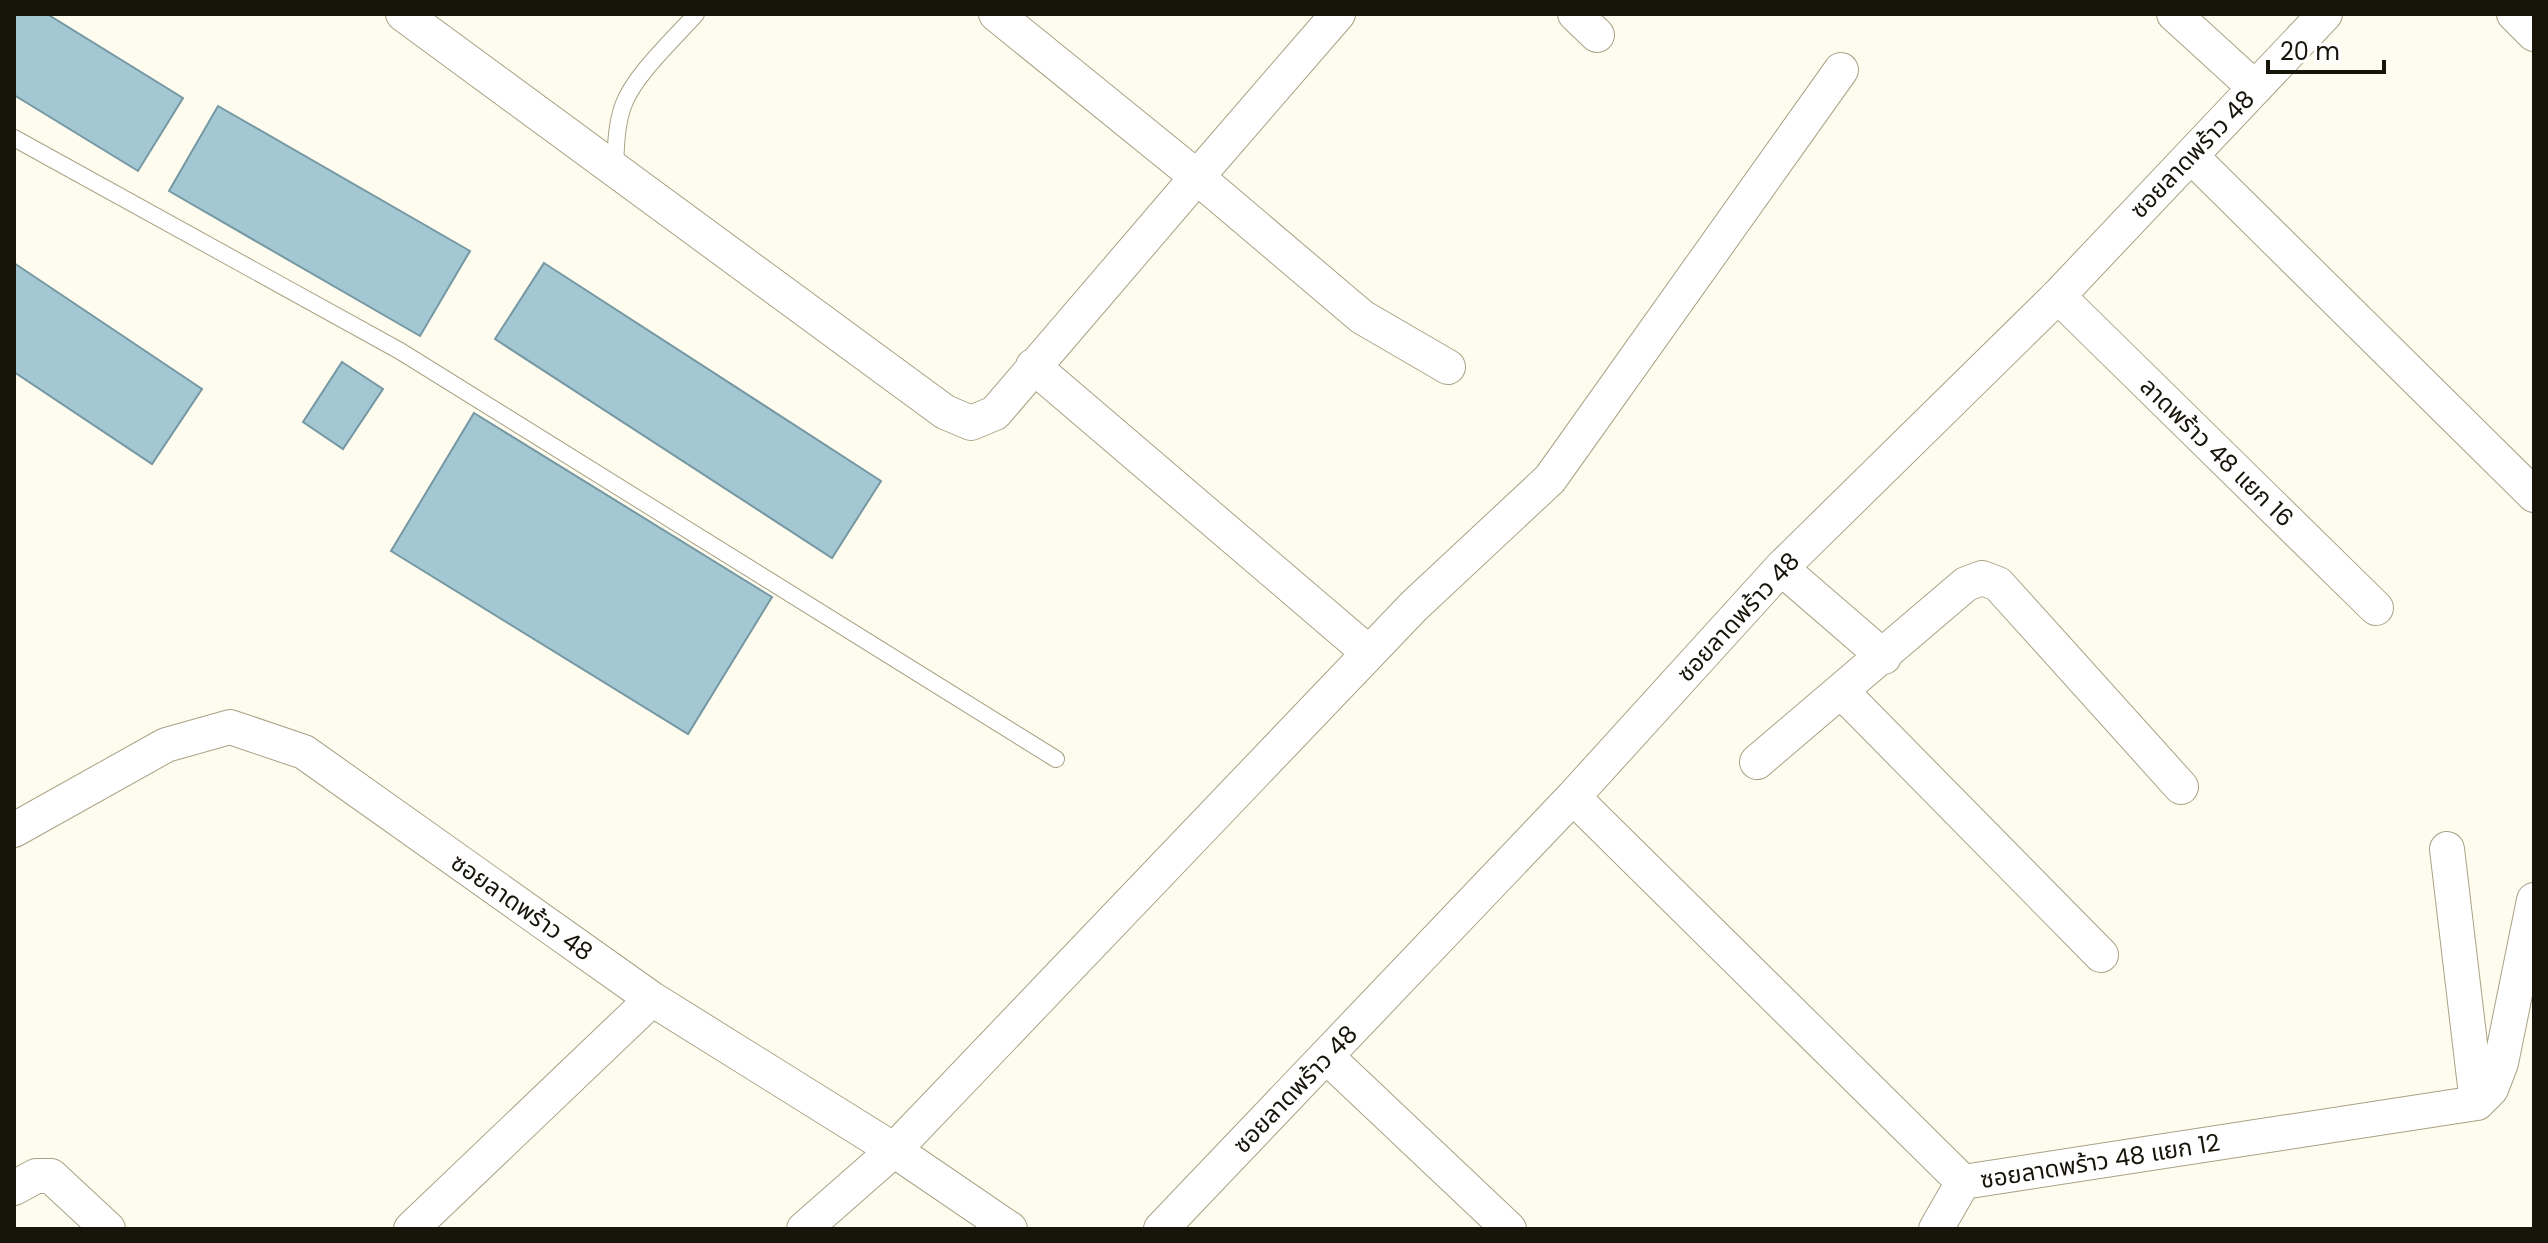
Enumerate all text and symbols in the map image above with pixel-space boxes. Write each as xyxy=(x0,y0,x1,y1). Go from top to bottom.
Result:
scale bar xyxy=(2268,24,2384,74)
text: 20 m xyxy=(2280,35,2340,68)
street label: ซอยลาดพร้าว 48 xyxy=(2122,83,2262,225)
street label: ลาดพร้าว 48 แยก 16 xyxy=(2133,370,2301,534)
street label: ซอยลาดพร้าว 48 xyxy=(1669,545,1807,689)
street label: ซอยลาดพร้าว 48 xyxy=(444,846,600,968)
street label: ซอยลาดพร้าว 48 xyxy=(1225,1018,1365,1160)
street label: ซอยลาดพร้าว 48 แยก 12 xyxy=(1978,1126,2222,1196)

